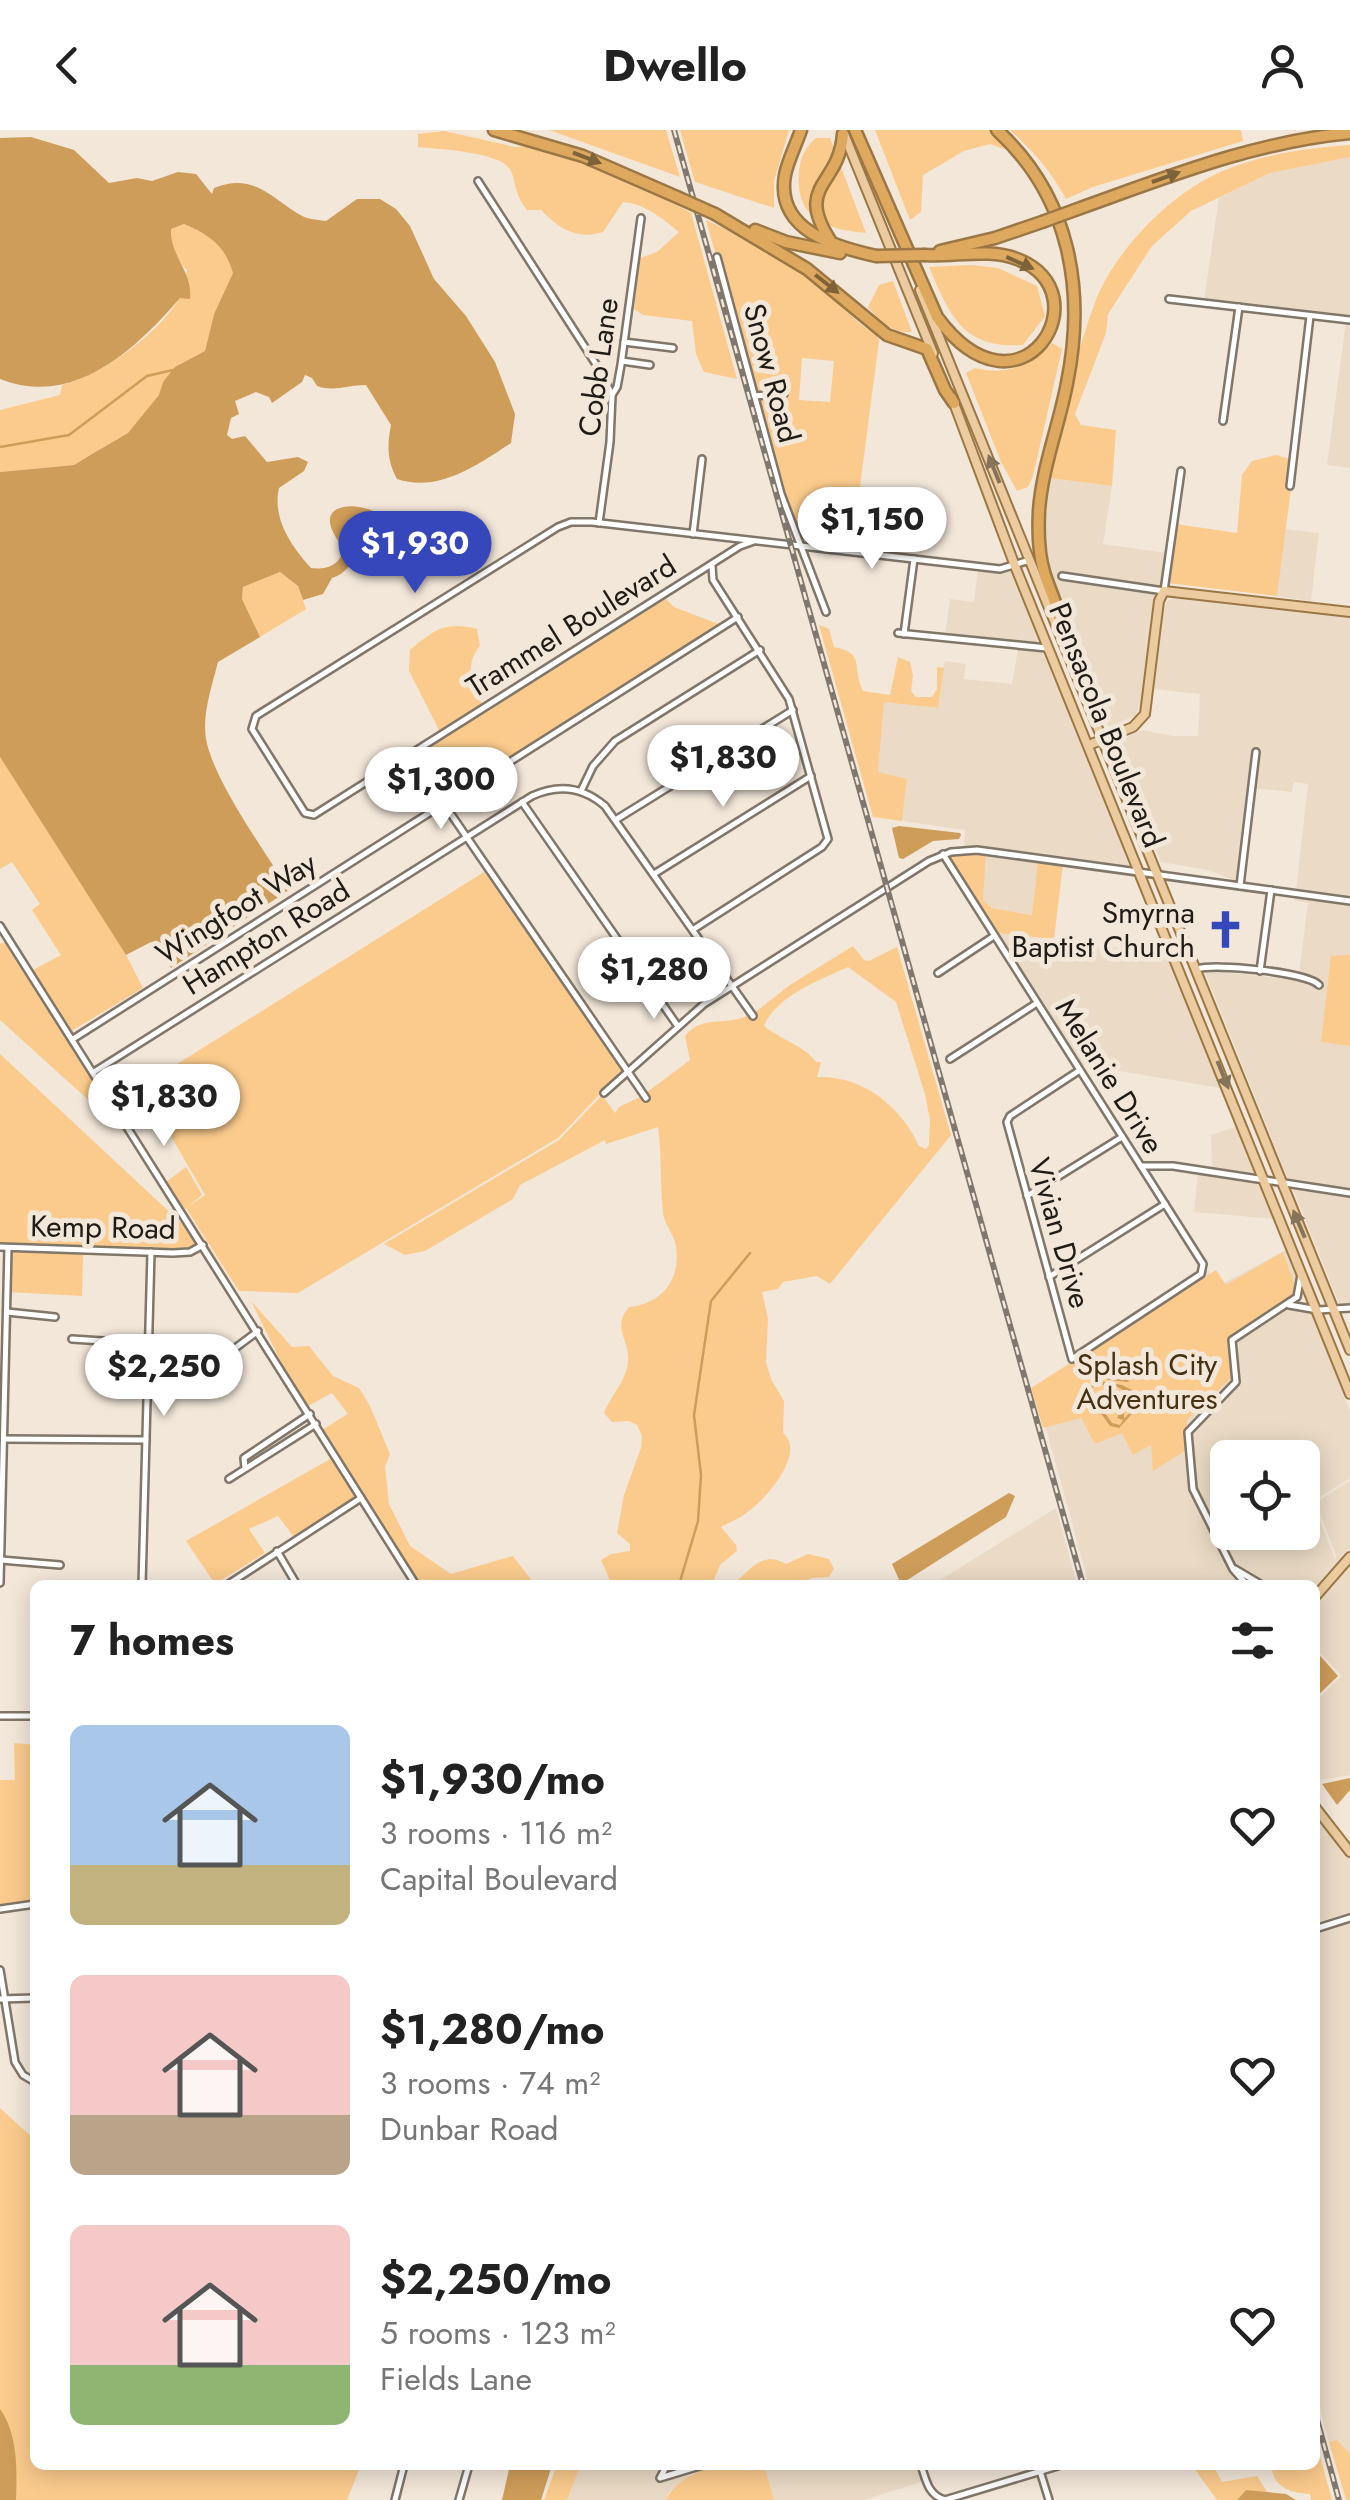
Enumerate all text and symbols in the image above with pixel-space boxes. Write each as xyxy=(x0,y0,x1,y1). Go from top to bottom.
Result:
text: Dwello xyxy=(603,33,747,98)
icon: back xyxy=(40,38,95,93)
icon: person xyxy=(1255,38,1310,93)
one-way arrow xyxy=(572,150,602,166)
one-way arrow xyxy=(1152,169,1182,184)
one-way arrow xyxy=(1006,254,1035,271)
one-way arrow xyxy=(814,273,840,294)
street label: Cobb Lane xyxy=(567,295,629,439)
street label: Snow Road xyxy=(733,299,811,447)
one-way arrow xyxy=(986,454,1002,484)
pin: $1,150 xyxy=(791,487,953,572)
text: $1,150 xyxy=(820,496,924,542)
pin: $1,930 xyxy=(334,511,496,596)
text: $1,930 xyxy=(360,520,470,566)
street label: Trammel Boulevard xyxy=(458,544,684,708)
street label: Pensacola Boulevard xyxy=(1038,596,1176,854)
pin: $1,830 xyxy=(642,725,804,810)
text: $1,830 xyxy=(669,734,777,780)
pin: $1,300 xyxy=(360,747,522,832)
text: $1,300 xyxy=(387,756,495,802)
street label: Wingfoot Way xyxy=(147,841,325,974)
street label: Hampton Road xyxy=(174,869,358,1005)
place label: Smyrna Baptist Church xyxy=(1011,891,1195,968)
church icon: Smyrna Baptist Church xyxy=(1204,908,1246,950)
pin: $1,280 xyxy=(573,937,735,1022)
text: $1,280 xyxy=(600,946,708,992)
street label: Melanie Drive xyxy=(1045,990,1175,1162)
one-way arrow xyxy=(1215,1061,1231,1091)
pin: $1,830 xyxy=(83,1064,245,1149)
text: $1,830 xyxy=(110,1073,218,1119)
street label: Vivian Drive xyxy=(1018,1153,1102,1313)
street label: Kemp Road xyxy=(30,1204,176,1250)
one-way arrow xyxy=(1291,1209,1307,1239)
pin: $2,250 xyxy=(83,1334,245,1419)
text: $2,250 xyxy=(107,1343,221,1389)
park label: Splash City Adventures xyxy=(1076,1343,1218,1420)
map controls xyxy=(1210,1440,1320,1550)
button: locate xyxy=(1210,1440,1320,1550)
text: 7 homes xyxy=(70,1610,234,1671)
icon: filters xyxy=(1225,1613,1280,1668)
text: $1,930/mo xyxy=(380,1749,605,1810)
icon: home xyxy=(150,1765,270,1885)
icon: heart xyxy=(1225,1798,1280,1853)
text: 3 rooms · 116 m² xyxy=(380,1810,612,1856)
text: Capital Boulevard xyxy=(380,1856,618,1902)
text: $1,280/mo xyxy=(380,1999,605,2060)
icon: home xyxy=(150,2015,270,2135)
icon: heart xyxy=(1225,2048,1280,2103)
text: 3 rooms · 74 m² xyxy=(380,2060,600,2106)
text: Dunbar Road xyxy=(380,2106,559,2152)
text: $2,250/mo xyxy=(380,2249,612,2310)
icon: home xyxy=(150,2265,270,2385)
icon: heart xyxy=(1225,2298,1280,2353)
text: 5 rooms · 123 m² xyxy=(380,2310,615,2356)
text: Fields Lane xyxy=(380,2356,532,2402)

